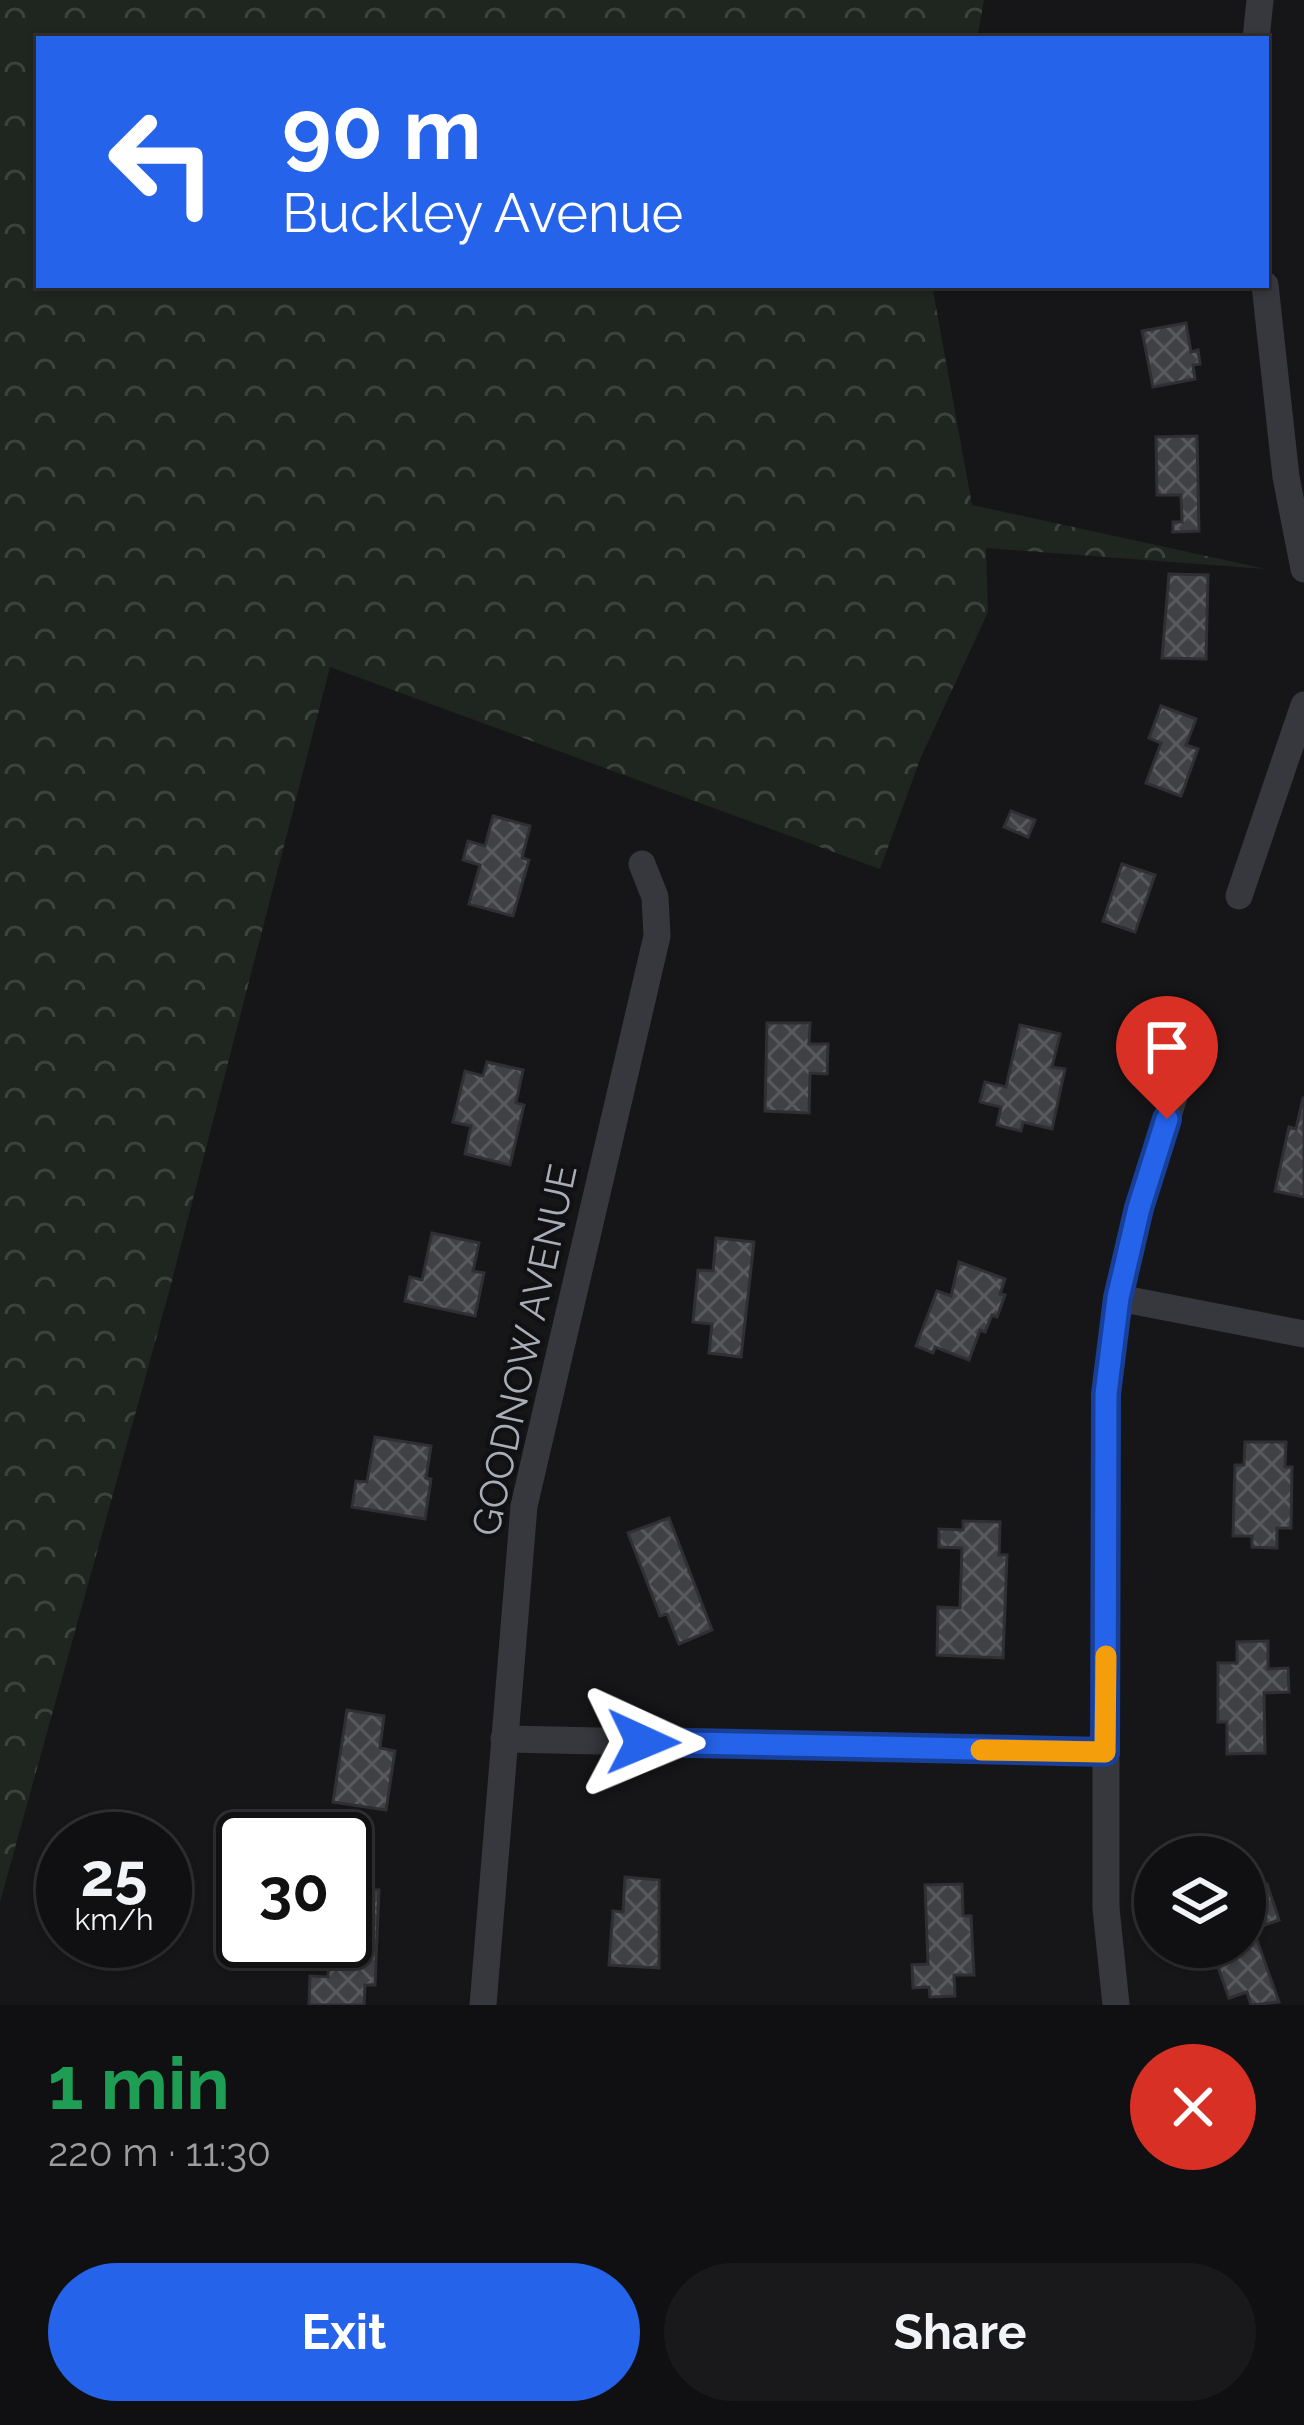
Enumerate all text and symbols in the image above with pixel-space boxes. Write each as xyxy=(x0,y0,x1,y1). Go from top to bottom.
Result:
text: 90 m xyxy=(282,80,481,179)
icon: left xyxy=(84,84,240,240)
text: Buckley Avenue xyxy=(282,181,683,245)
pin xyxy=(1116,996,1218,1119)
icon: arrive xyxy=(1134,1014,1200,1080)
street label: GOODNOW AVENUE xyxy=(462,1160,586,1540)
position arrow xyxy=(580,1679,706,1805)
speed limit sign: 30 xyxy=(216,1812,372,1968)
map controls xyxy=(1134,1836,1266,1968)
button: layers xyxy=(1134,1836,1266,1968)
text: 25 xyxy=(80,1840,148,1910)
text: km/h xyxy=(74,1902,154,1937)
text: 1 min xyxy=(48,2041,230,2126)
button: close xyxy=(1130,2044,1256,2170)
text: 220 m · 11:30 xyxy=(48,2129,271,2175)
button: Exit xyxy=(48,2263,640,2401)
button: Share xyxy=(664,2263,1256,2401)

